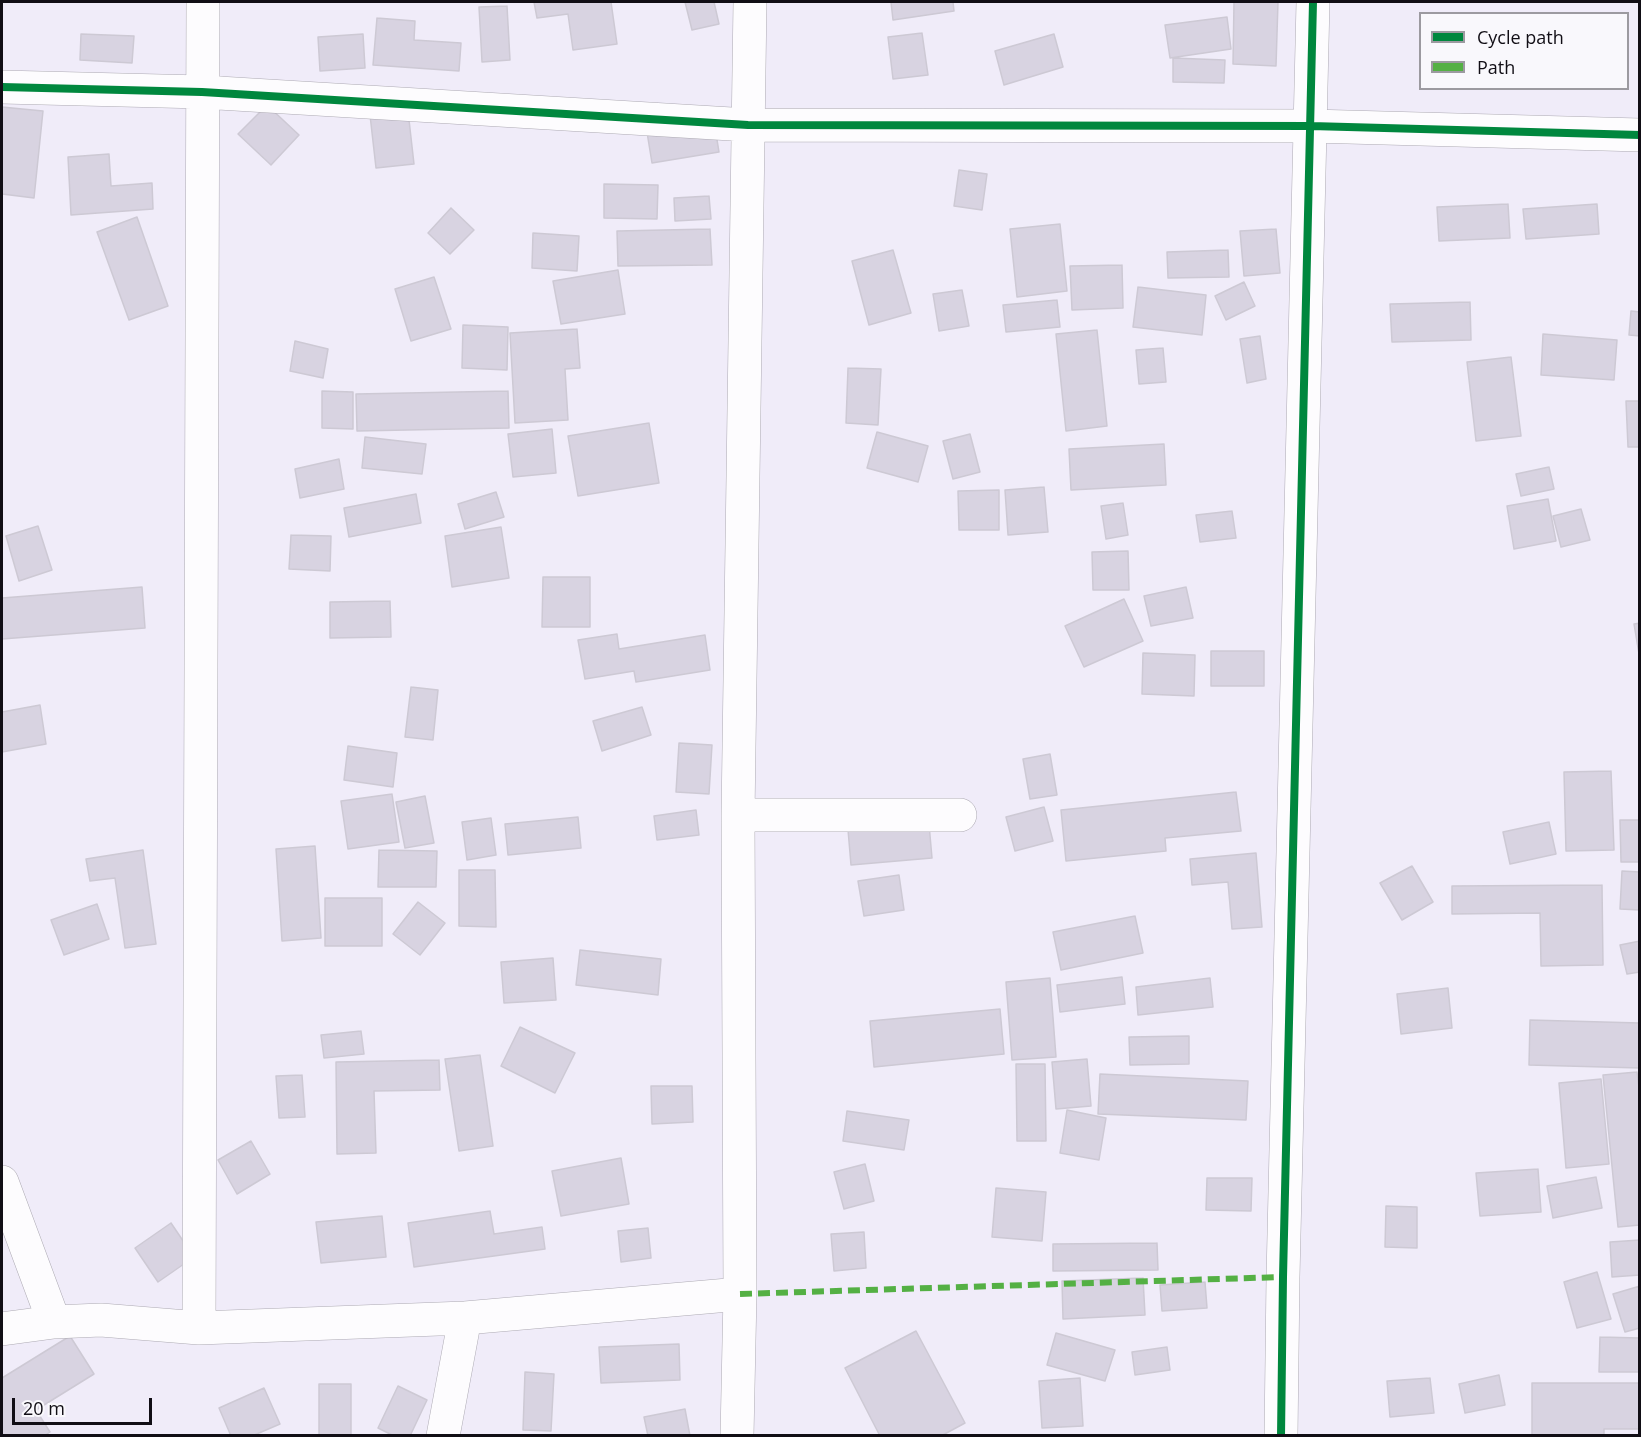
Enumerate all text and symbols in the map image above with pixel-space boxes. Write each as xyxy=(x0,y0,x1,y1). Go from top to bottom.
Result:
legend xyxy=(1419,12,1629,90)
text: Cycle path xyxy=(1477,25,1564,49)
text: Path xyxy=(1477,55,1515,79)
scale bar xyxy=(15,1386,154,1424)
text: 20 m xyxy=(23,1396,65,1420)

